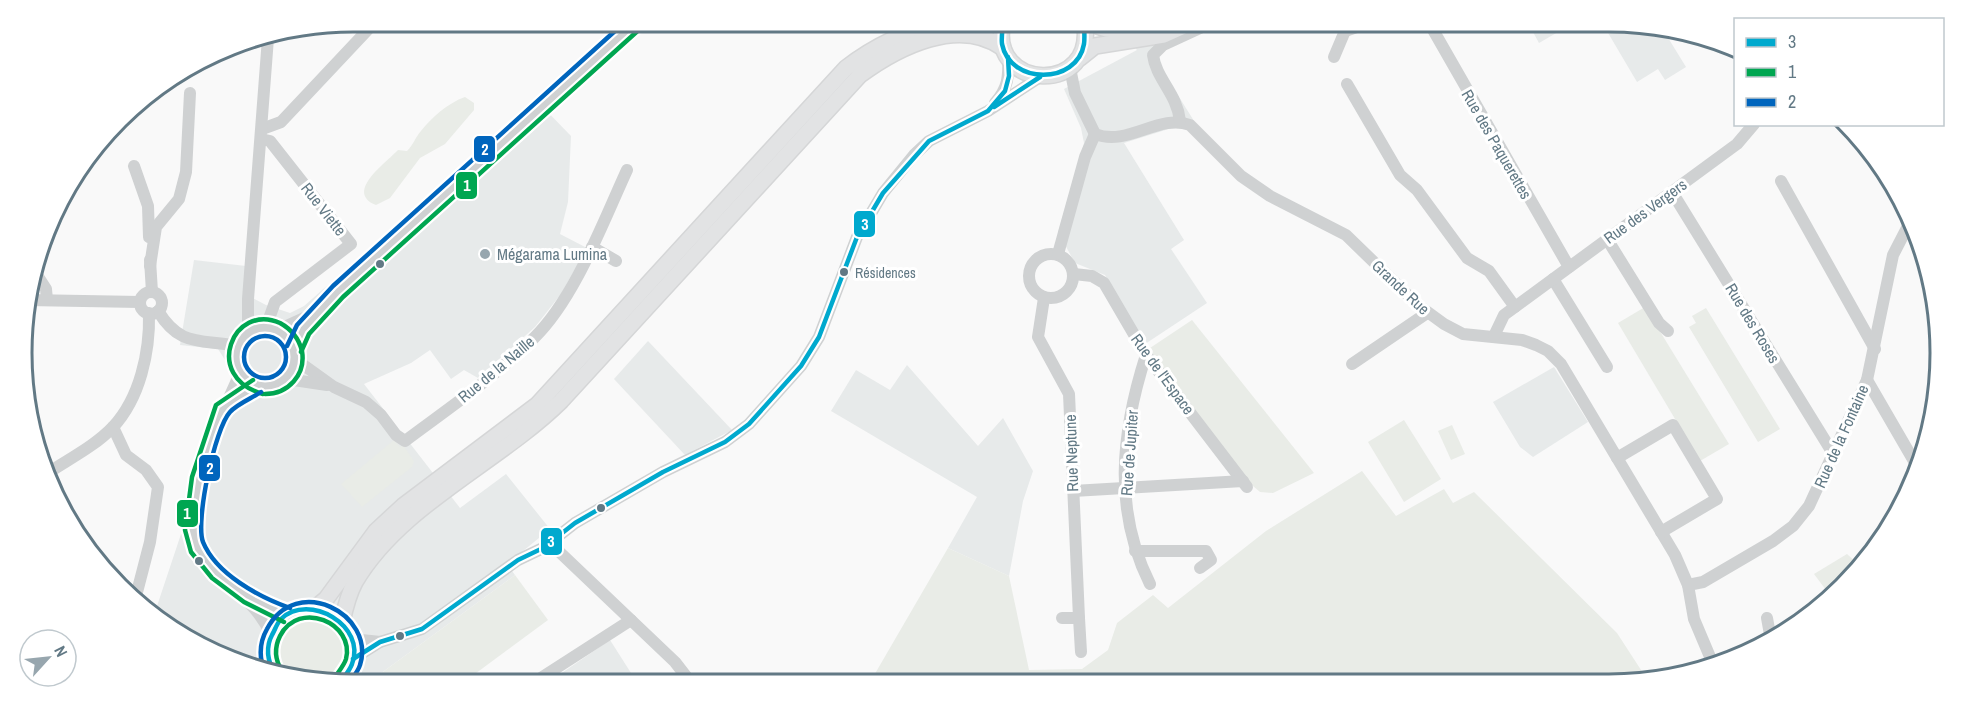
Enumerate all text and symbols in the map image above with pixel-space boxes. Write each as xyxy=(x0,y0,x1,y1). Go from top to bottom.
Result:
legend xyxy=(1734,18,1944,126)
text: 3 xyxy=(1788,29,1796,54)
text: 1 xyxy=(1788,59,1797,84)
street label: Rue des Paquerettes xyxy=(1457,85,1537,203)
text: 2 xyxy=(1788,89,1796,114)
line badge: 2 xyxy=(473,135,496,163)
text: 2 xyxy=(481,138,489,160)
line badge: 1 xyxy=(455,171,478,200)
street label: Rue des Vergers xyxy=(1599,173,1691,249)
text: 1 xyxy=(463,174,471,196)
street label: Rue Viette xyxy=(296,178,352,240)
line badge: 3 xyxy=(853,210,876,238)
text: 3 xyxy=(861,213,869,235)
place label: Mégarama Lumina xyxy=(497,243,608,265)
marker: Mégarama Lumina xyxy=(478,247,492,261)
street label: Grande Rue xyxy=(1367,255,1435,319)
unlabelled marker xyxy=(374,258,386,270)
place label: Résidences xyxy=(855,264,916,282)
marker: Résidences xyxy=(838,266,850,278)
street label: Rue des Roses xyxy=(1720,279,1786,367)
street label: Rue de l'Espace xyxy=(1126,329,1200,419)
street label: Rue de la Naille xyxy=(453,331,539,407)
street label: Rue de la Fontaine xyxy=(1808,381,1874,491)
street label: Rue de Jupiter xyxy=(1115,409,1143,497)
street label: Rue Neptune xyxy=(1059,414,1083,492)
line badge: 2 xyxy=(198,454,221,482)
text: 2 xyxy=(206,457,214,479)
line badge: 1 xyxy=(176,499,199,528)
text: 1 xyxy=(183,502,191,524)
unlabelled marker xyxy=(595,502,607,514)
line badge: 3 xyxy=(540,527,563,556)
text: 3 xyxy=(547,530,555,552)
unlabelled marker xyxy=(193,555,205,567)
north arrow xyxy=(18,628,78,688)
unlabelled marker xyxy=(394,630,406,642)
text: N xyxy=(49,642,73,660)

